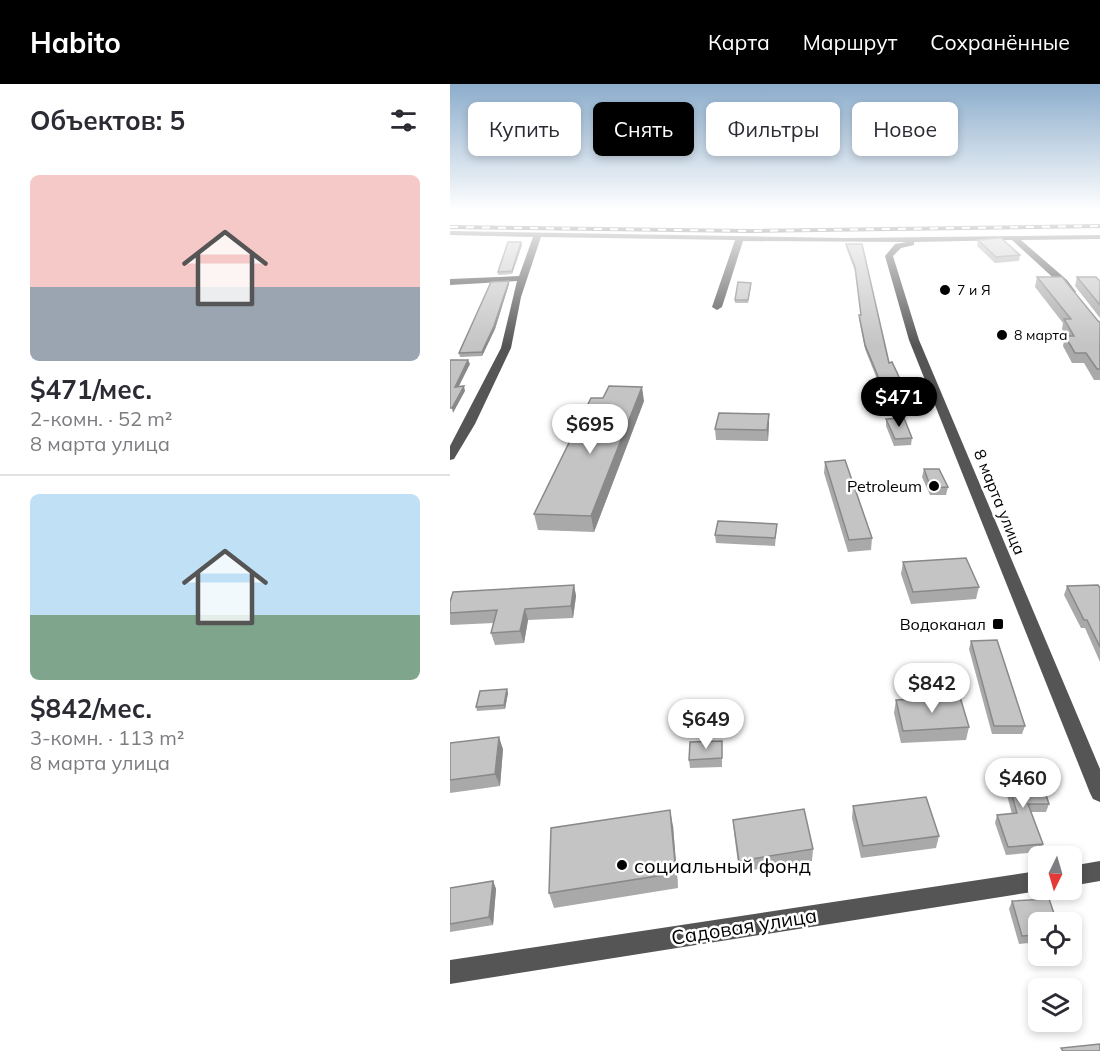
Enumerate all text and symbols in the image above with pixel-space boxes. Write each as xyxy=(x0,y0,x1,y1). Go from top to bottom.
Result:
text: Habito xyxy=(30,25,121,60)
text: Карта xyxy=(708,29,770,55)
text: Маршрут xyxy=(803,29,897,55)
text: Сохранённые xyxy=(930,29,1070,55)
chip: Купить xyxy=(468,102,581,156)
chip: Снять xyxy=(593,102,694,156)
chip: Фильтры xyxy=(706,102,840,156)
chip: Новое xyxy=(852,102,958,156)
text: Объектов: 5 xyxy=(30,104,185,137)
icon: filters xyxy=(387,104,420,137)
icon: home xyxy=(171,214,279,322)
place label: 7 и Я xyxy=(957,281,991,299)
marker: 7 и Я xyxy=(938,283,952,297)
place label: 8 марта xyxy=(1014,326,1067,344)
marker: 8 марта xyxy=(995,328,1009,342)
text: $471/мес. xyxy=(30,373,152,406)
pin: $471 xyxy=(863,377,935,428)
text: $471 xyxy=(875,384,923,409)
pin: $695 xyxy=(554,404,626,455)
text: 2-комн. · 52 m² xyxy=(30,406,172,431)
text: $695 xyxy=(566,411,614,436)
text: 8 марта улица xyxy=(30,431,170,456)
street label: 8 марта улица xyxy=(970,446,1030,558)
place label: Petroleum xyxy=(847,476,922,496)
marker: Petroleum xyxy=(927,479,941,493)
icon: home xyxy=(171,533,279,641)
place label: Водоканал xyxy=(900,614,986,634)
marker: Водоканал xyxy=(991,617,1005,631)
pin: $842 xyxy=(896,663,968,714)
text: $842 xyxy=(908,670,956,695)
text: $842/мес. xyxy=(30,692,152,725)
pin: $649 xyxy=(670,699,742,750)
text: $649 xyxy=(682,706,730,731)
text: 3-комн. · 113 m² xyxy=(30,725,184,750)
text: 8 марта улица xyxy=(30,750,170,775)
pin: $460 xyxy=(987,758,1059,809)
text: $460 xyxy=(999,765,1047,790)
north arrow xyxy=(1028,846,1082,900)
map controls xyxy=(1028,846,1082,1032)
place label: социальный фонд xyxy=(634,853,811,878)
marker: социальный фонд xyxy=(615,858,629,872)
street label: Садовая улица xyxy=(669,902,819,950)
button: locate xyxy=(1028,912,1082,966)
button: layers xyxy=(1028,978,1082,1032)

